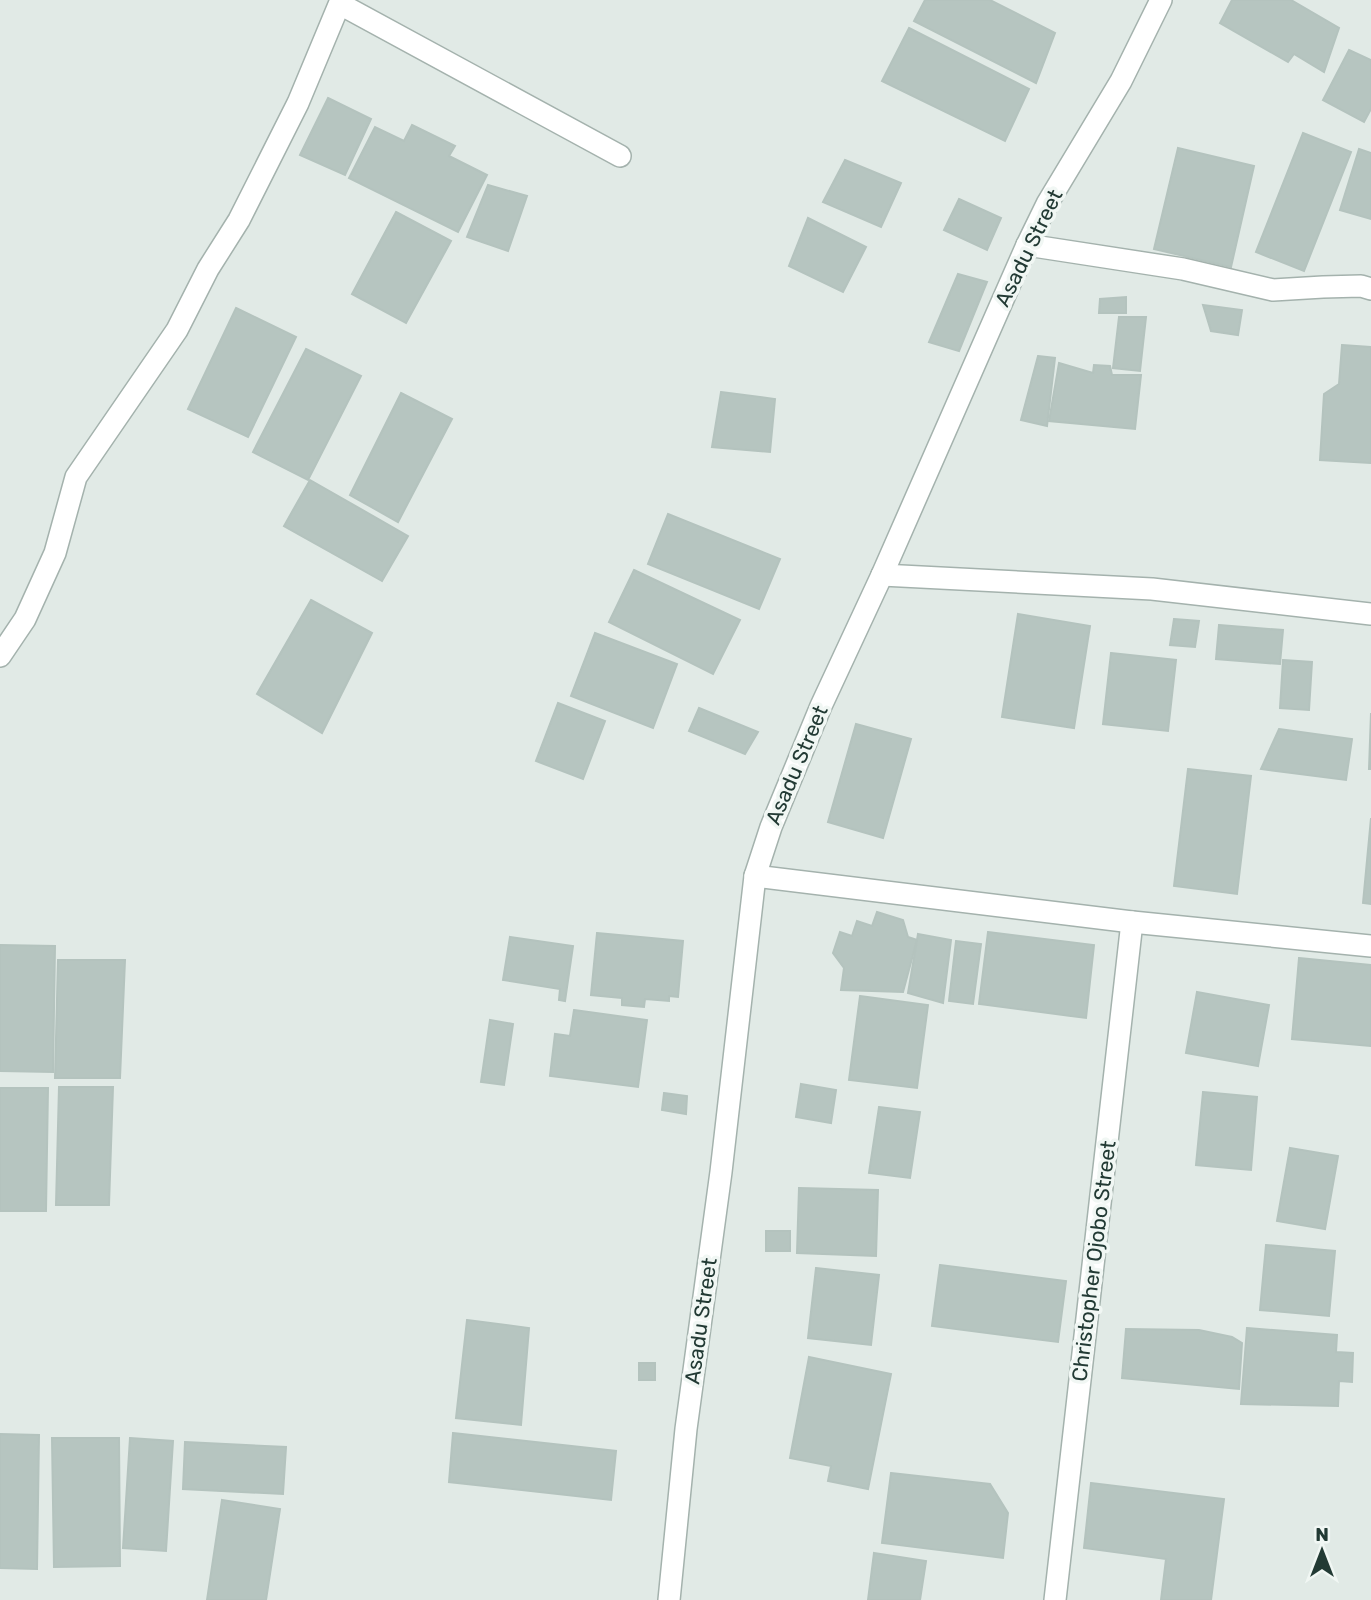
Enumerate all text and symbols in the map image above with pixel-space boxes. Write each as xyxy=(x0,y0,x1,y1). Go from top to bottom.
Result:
street label: Asadu Street xyxy=(989,185,1068,311)
street label: Asadu Street xyxy=(760,701,833,828)
street label: Christopher Ojobo Street xyxy=(1066,1139,1121,1383)
street label: Asadu Street xyxy=(679,1256,722,1386)
north arrow xyxy=(1287,1516,1357,1586)
text: N xyxy=(1315,1523,1329,1546)

